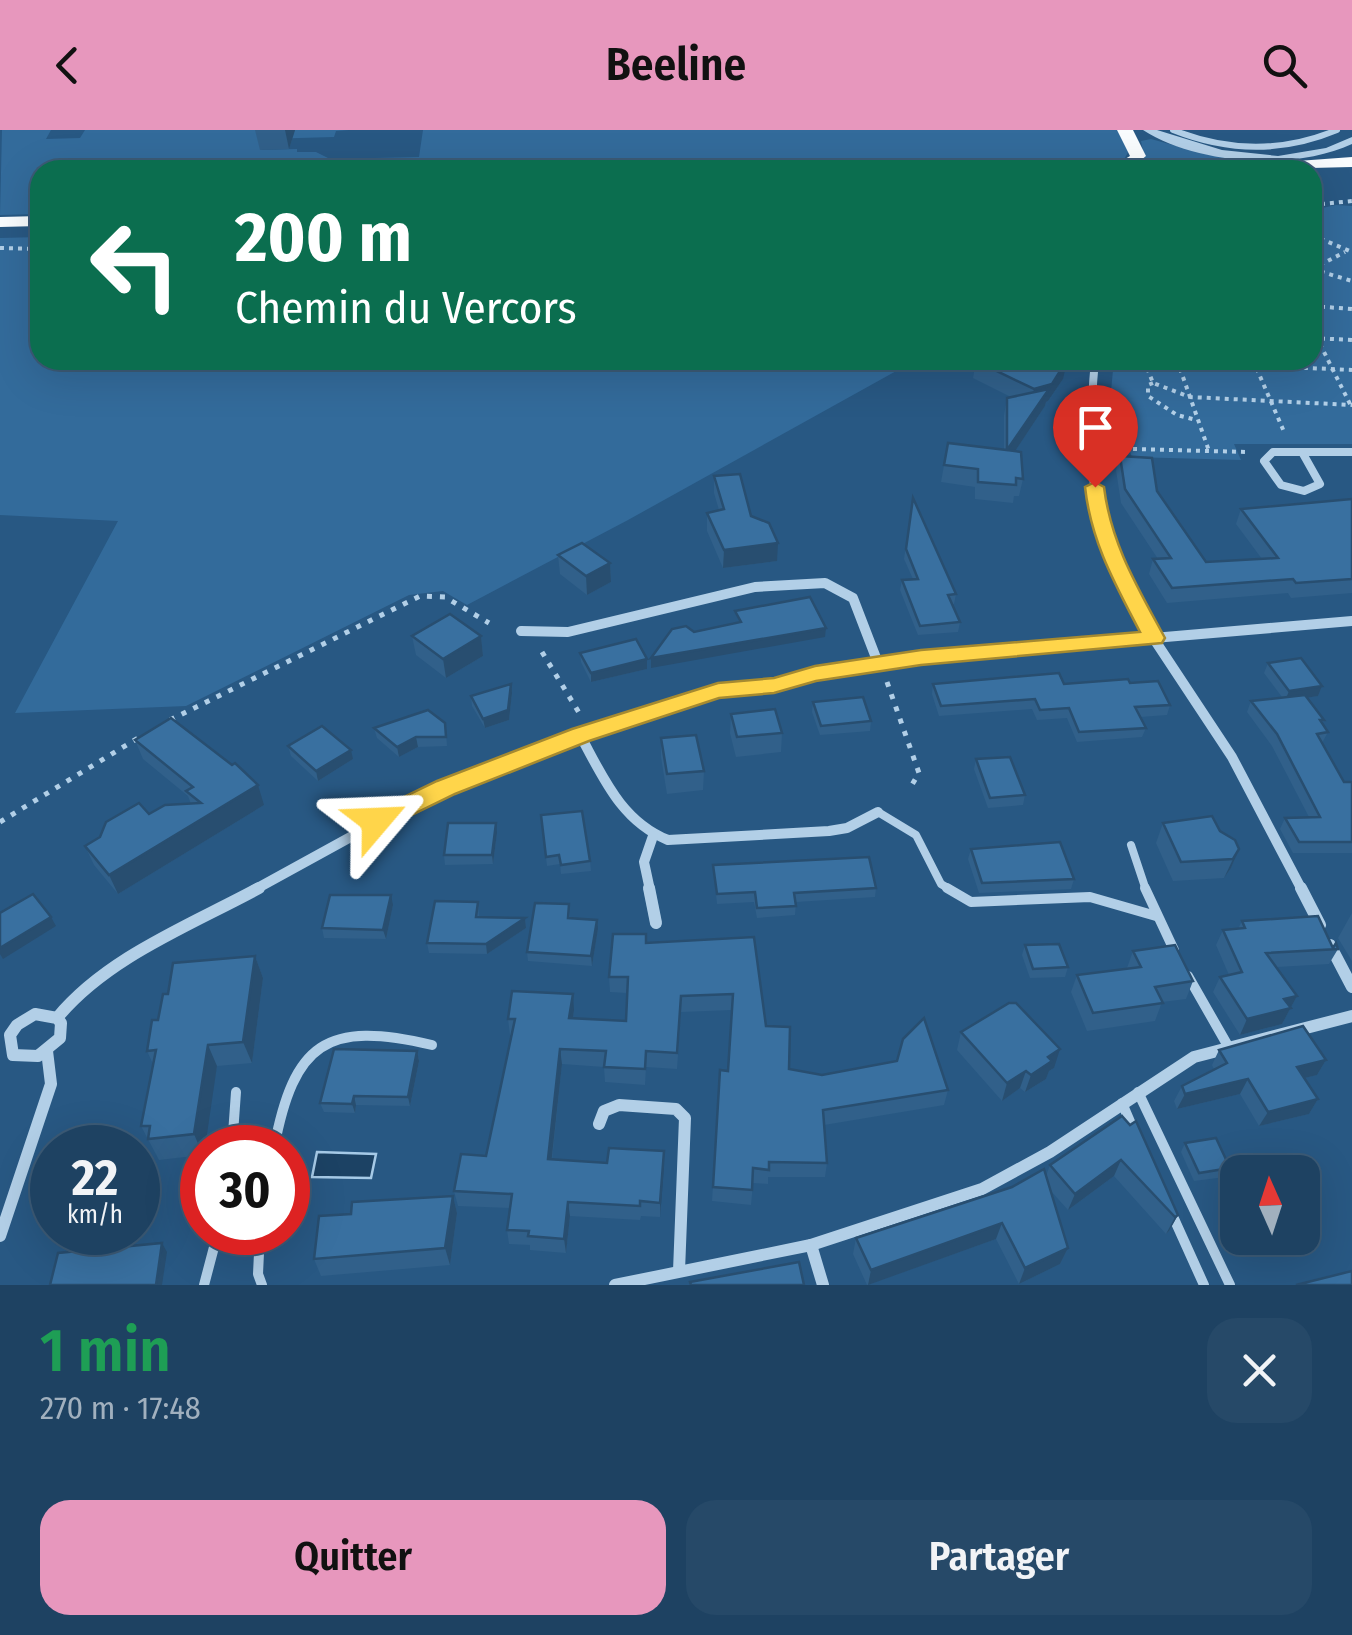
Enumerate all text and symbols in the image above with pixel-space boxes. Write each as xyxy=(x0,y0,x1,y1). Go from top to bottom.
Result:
icon: back xyxy=(40,38,95,93)
text: Beeline xyxy=(606,38,746,92)
icon: search xyxy=(1257,38,1312,93)
text: 200 m xyxy=(235,196,412,280)
icon: left xyxy=(70,200,200,330)
text: Chemin du Vercors xyxy=(235,281,577,335)
pin xyxy=(1053,385,1138,488)
icon: arrive xyxy=(1068,400,1123,455)
position arrow xyxy=(324,769,428,873)
speed limit sign: 30 xyxy=(180,1125,310,1255)
text: 22 xyxy=(72,1148,118,1208)
north arrow xyxy=(1220,1155,1320,1255)
map controls xyxy=(1220,1155,1320,1255)
text: km/h xyxy=(67,1200,123,1230)
text: 1 min xyxy=(40,1315,171,1387)
button: close xyxy=(1207,1318,1312,1423)
text: 270 m · 17:48 xyxy=(40,1389,201,1427)
button: Quitter xyxy=(40,1500,666,1615)
button: Partager xyxy=(686,1500,1312,1615)

